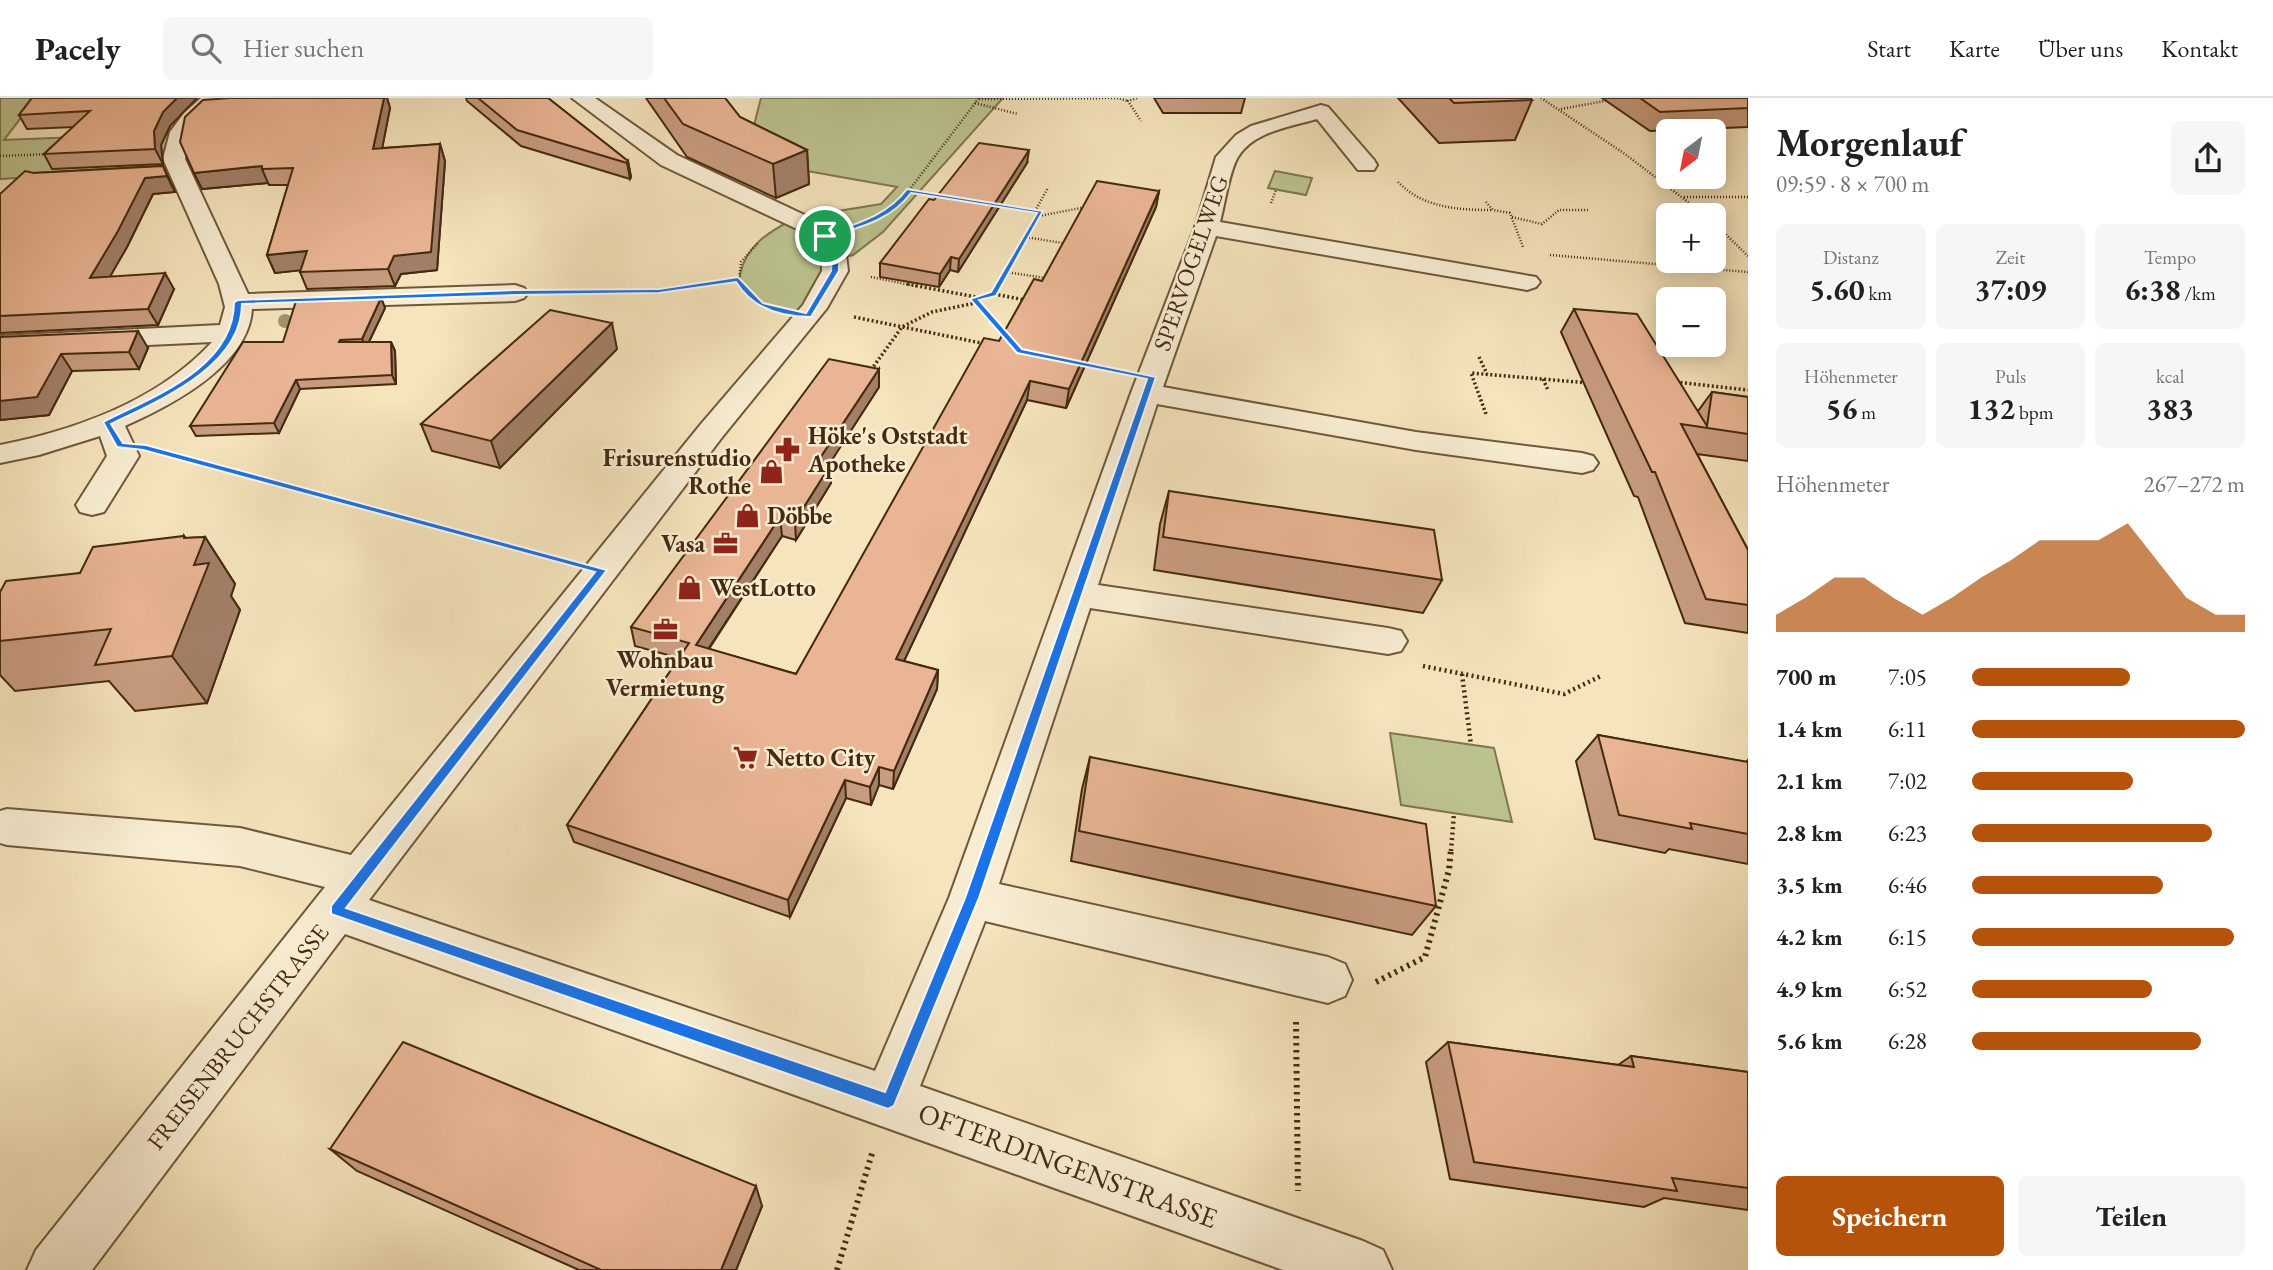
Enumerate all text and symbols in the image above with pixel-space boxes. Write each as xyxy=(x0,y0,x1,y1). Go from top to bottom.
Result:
search box xyxy=(163,17,653,80)
text: Pacely xyxy=(35,27,121,70)
icon: search xyxy=(187,29,225,67)
text: Hier suchen xyxy=(243,31,364,65)
text: Start xyxy=(1867,33,1911,64)
text: Karte xyxy=(1949,33,2000,64)
text: Über uns xyxy=(2038,33,2123,64)
text: Kontakt xyxy=(2161,33,2238,64)
text: Morgenlauf xyxy=(1776,118,1963,167)
north arrow xyxy=(1656,119,1726,189)
map controls xyxy=(1656,119,1726,357)
button: share xyxy=(2171,121,2245,195)
text: 09:59 · 8 × 700 m xyxy=(1776,169,1929,199)
street label: SPERVOGELWEG xyxy=(1146,171,1235,355)
button: + xyxy=(1656,203,1726,273)
pin xyxy=(795,206,855,266)
icon: arrive xyxy=(806,217,844,255)
text: Distanz xyxy=(1823,245,1879,270)
text: Zeit xyxy=(1996,245,2025,270)
text: Tempo xyxy=(2144,245,2196,270)
text: 5.60 xyxy=(1810,270,1865,309)
text: 37:09 xyxy=(1975,270,2046,309)
text: 6:38 xyxy=(2125,270,2181,309)
text: km xyxy=(1865,281,1892,306)
text: /km xyxy=(2181,281,2216,306)
button: − xyxy=(1656,287,1726,357)
text: Höhenmeter xyxy=(1804,364,1898,389)
text: Puls xyxy=(1995,364,2026,389)
text: kcal xyxy=(2156,364,2184,389)
text: 56 xyxy=(1826,389,1857,428)
text: 132 xyxy=(1968,389,2015,428)
text: 383 xyxy=(2146,389,2194,428)
text: m xyxy=(1857,400,1876,425)
text: bpm xyxy=(2015,400,2053,425)
place label: Höke's Oststadt Apotheke xyxy=(807,420,967,479)
pharmacy icon: Höke's Oststadt Apotheke xyxy=(774,436,802,464)
place label: Frisurenstudio Rothe xyxy=(603,442,751,501)
shop icon: Frisurenstudio Rothe xyxy=(757,458,785,486)
text: Höhenmeter xyxy=(1776,469,1889,499)
text: 267–272 m xyxy=(2144,469,2245,499)
place label: Döbbe xyxy=(767,500,832,531)
shop icon: Döbbe xyxy=(733,502,761,530)
place label: Vasa xyxy=(661,528,705,559)
office icon: Vasa xyxy=(711,530,739,558)
place label: WestLotto xyxy=(710,572,816,603)
shop icon: WestLotto xyxy=(676,574,704,602)
office icon: Wohnbau Vermietung xyxy=(651,615,679,643)
place label: Wohnbau Vermietung xyxy=(606,644,725,704)
text: 700 m xyxy=(1776,662,1837,692)
text: 7:05 xyxy=(1888,662,1927,692)
text: 1.4 km xyxy=(1776,714,1843,744)
text: 6:11 xyxy=(1888,714,1927,744)
place label: Netto City xyxy=(766,742,876,774)
supermarket icon: Netto City xyxy=(732,744,760,772)
text: 2.1 km xyxy=(1776,766,1843,796)
text: 7:02 xyxy=(1888,766,1927,796)
text: 2.8 km xyxy=(1776,818,1843,848)
text: 6:23 xyxy=(1888,818,1927,848)
text: 3.5 km xyxy=(1776,870,1843,900)
text: 6:46 xyxy=(1888,870,1927,900)
street label: FREISENBRUCHSTRASSE xyxy=(140,918,335,1156)
text: 4.2 km xyxy=(1776,922,1843,952)
text: 6:15 xyxy=(1888,922,1927,952)
text: 4.9 km xyxy=(1776,974,1843,1004)
text: 6:52 xyxy=(1888,974,1927,1004)
text: 5.6 km xyxy=(1776,1026,1843,1056)
text: 6:28 xyxy=(1888,1026,1927,1056)
street label: OFTERDINGENSTRASSE xyxy=(914,1094,1223,1236)
button: Speichern xyxy=(1776,1176,2004,1256)
button: Teilen xyxy=(2018,1176,2245,1256)

